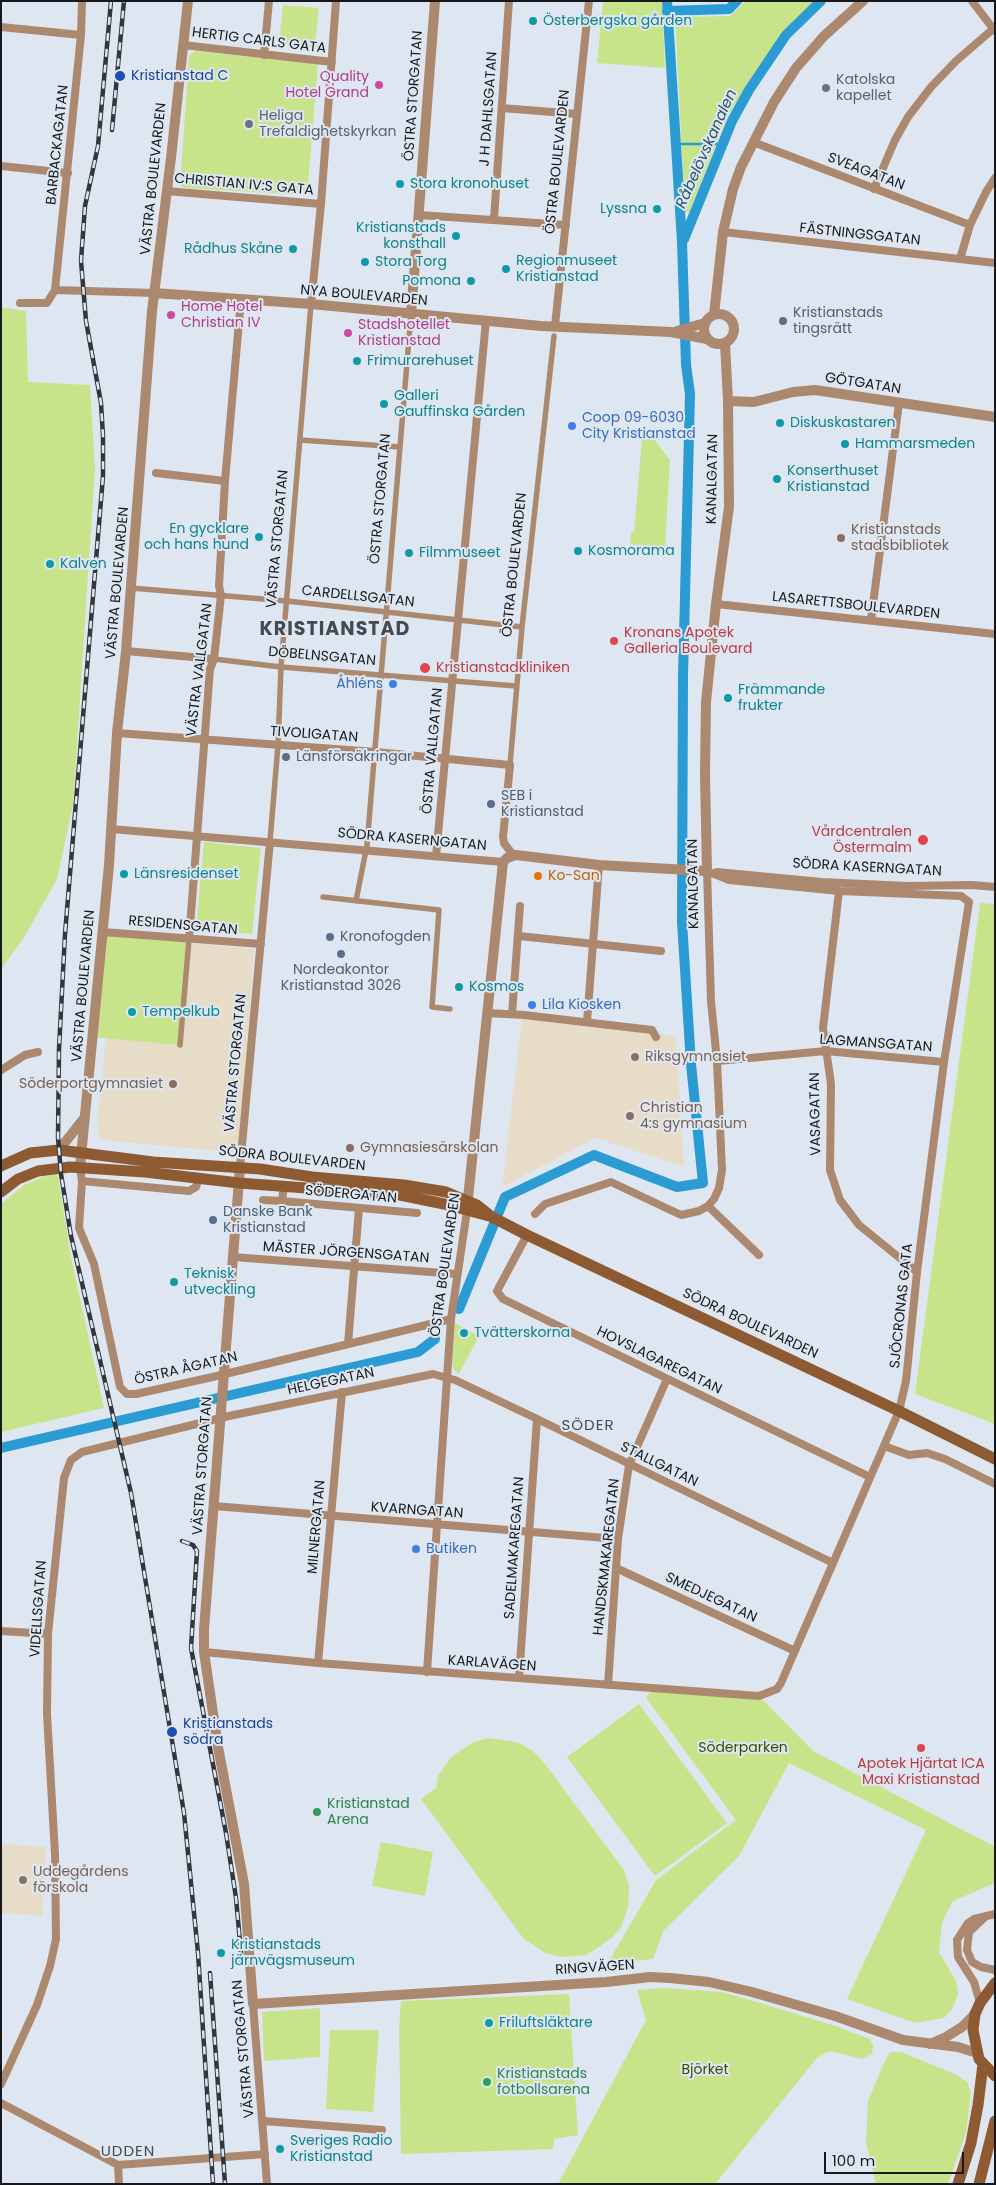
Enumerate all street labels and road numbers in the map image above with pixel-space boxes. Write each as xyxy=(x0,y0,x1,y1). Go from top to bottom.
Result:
street label: HERTIG CARLS GATA xyxy=(191,24,327,58)
street label: ÖSTRA STORGATAN xyxy=(401,30,427,162)
street label: J H DAHLSGATAN xyxy=(477,51,501,167)
street label: BARBACKAGATAN xyxy=(43,84,73,206)
street label: ÖSTRA BOULEVARDEN xyxy=(542,89,574,235)
street label: VÄSTRA BOULEVARDEN xyxy=(138,102,170,256)
street label: SVEAGATAN xyxy=(825,150,907,194)
street label: CHRISTIAN IV:S GATA xyxy=(174,171,314,199)
street label: FÄSTNINGSGATAN xyxy=(799,220,921,250)
street label: NYA BOULEVARDEN xyxy=(300,282,428,310)
street label: GÖTGATAN xyxy=(824,370,902,398)
street label: ÖSTRA STORGATAN xyxy=(367,433,395,565)
street label: KANALGATAN xyxy=(704,434,722,524)
street label: VÄSTRA STORGATAN xyxy=(264,469,292,609)
street label: ÖSTRA BOULEVARDEN xyxy=(499,492,531,638)
street label: VÄSTRA BOULEVARDEN xyxy=(103,506,133,660)
street label: CARDELLSGATAN xyxy=(301,583,415,611)
street label: LASARETTSBOULEVARDEN xyxy=(771,589,941,623)
street label: VÄSTRA VALLGATAN xyxy=(183,602,217,738)
street label: DÖBELNSGATAN xyxy=(267,644,377,670)
street label: ÖSTRA VALLGATAN xyxy=(419,687,447,815)
street label: TIVOLIGATAN xyxy=(269,724,359,746)
street label: SÖDRA KASERNGATAN xyxy=(337,825,487,855)
street label: KANALGATAN xyxy=(685,839,703,929)
street label: SÖDRA KASERNGATAN xyxy=(792,856,942,880)
street label: VÄSTRA BOULEVARDEN xyxy=(69,909,99,1063)
street label: RESIDENSGATAN xyxy=(128,913,238,939)
street label: VÄSTRA STORGATAN xyxy=(222,993,250,1133)
street label: LAGMANSGATAN xyxy=(819,1032,933,1056)
street label: VASAGATAN xyxy=(807,1072,825,1156)
street label: SÖDRA BOULEVARDEN xyxy=(218,1143,366,1175)
street label: SÖDERGATAN xyxy=(304,1183,398,1207)
street label: ÖSTRA BOULEVARDEN xyxy=(428,1192,464,1338)
street label: MÄSTER JÖRGENSGATAN xyxy=(262,1239,430,1267)
street label: SJÖCRONAS GATA xyxy=(887,1243,917,1369)
street label: SÖDRA BOULEVARDEN xyxy=(680,1285,820,1363)
street label: HOVSLAGAREGATAN xyxy=(594,1323,724,1399)
street label: ÖSTRA ÅGATAN xyxy=(133,1349,239,1389)
street label: HELGEGATAN xyxy=(286,1365,376,1399)
street label: VÄSTRA STORGATAN xyxy=(190,1396,216,1536)
street label: STALLGATAN xyxy=(617,1439,701,1491)
street label: SADELMAKAREGATAN xyxy=(502,1476,528,1620)
street label: HANDSKMAKAREGATAN xyxy=(590,1478,624,1636)
street label: MILNERGATAN xyxy=(305,1479,329,1575)
street label: KVARNGATAN xyxy=(370,1499,464,1523)
street label: VIDELLSGATAN xyxy=(27,1560,51,1658)
street label: SMEDJEGATAN xyxy=(663,1569,759,1627)
street label: KARLAVÄGEN xyxy=(447,1653,537,1675)
street label: RINGVÄGEN xyxy=(555,1957,635,1979)
street label: VÄSTRA STORGATAN xyxy=(230,1979,258,2119)

